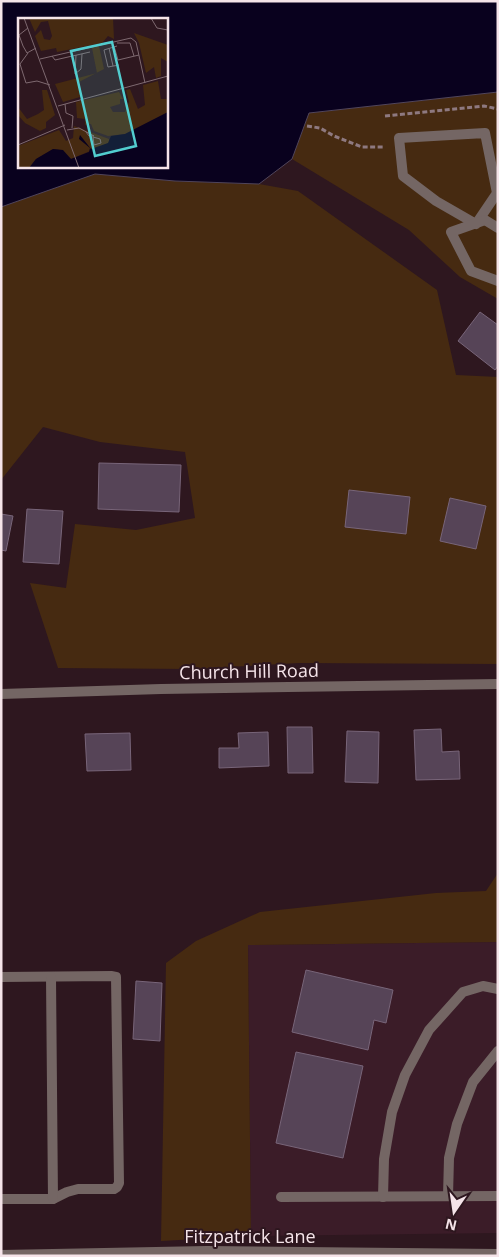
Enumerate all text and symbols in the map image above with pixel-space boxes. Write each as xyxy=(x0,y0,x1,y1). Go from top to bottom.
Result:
inset map xyxy=(18,18,168,168)
street label: Church Hill Road xyxy=(179,658,319,684)
north arrow xyxy=(429,1187,479,1237)
text: N xyxy=(443,1215,459,1236)
street label: Fitzpatrick Lane xyxy=(184,1224,316,1248)

